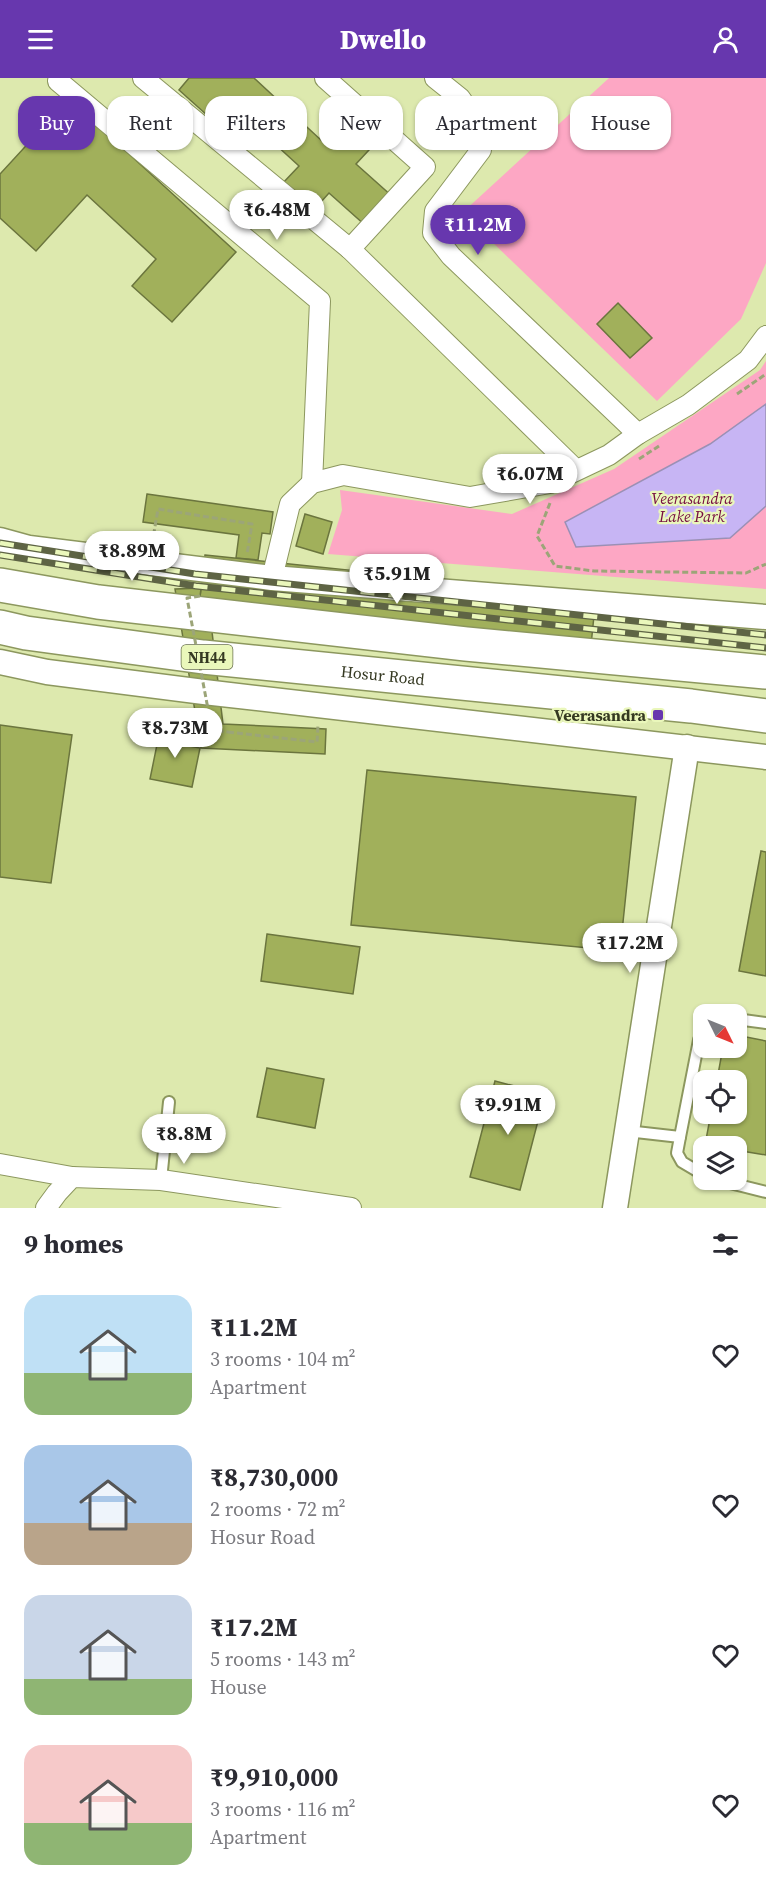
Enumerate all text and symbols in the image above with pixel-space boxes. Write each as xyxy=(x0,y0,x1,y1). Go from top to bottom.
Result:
text: Dwello xyxy=(340,21,426,58)
icon: menu xyxy=(24,23,57,56)
icon: person xyxy=(709,23,742,56)
chip: Buy xyxy=(18,96,95,150)
chip: Rent xyxy=(107,96,193,150)
chip: Filters xyxy=(205,96,307,150)
chip: New xyxy=(319,96,403,150)
chip: Apartment xyxy=(415,96,558,150)
chip: House xyxy=(570,96,671,150)
pin: ₹6.48M xyxy=(228,190,326,241)
text: ₹6.48M xyxy=(243,195,311,223)
pin: ₹11.2M xyxy=(429,205,527,256)
text: ₹11.2M xyxy=(444,210,512,238)
pin: ₹6.07M xyxy=(481,454,579,505)
text: ₹6.07M xyxy=(496,459,564,487)
park label: Veerasandra Lake Park xyxy=(651,487,733,527)
pin: ₹8.89M xyxy=(83,531,181,582)
text: ₹8.89M xyxy=(98,536,166,564)
pin: ₹5.91M xyxy=(348,554,446,605)
text: ₹5.91M xyxy=(363,559,431,587)
road number: NH44 xyxy=(182,645,232,669)
street label: Hosur Road xyxy=(340,660,426,690)
place label: Veerasandra xyxy=(554,704,646,726)
pin: ₹8.73M xyxy=(126,708,224,759)
marker: Veerasandra xyxy=(651,708,665,722)
text: ₹8.73M xyxy=(141,713,209,741)
pin: ₹17.2M xyxy=(581,923,679,974)
text: ₹17.2M xyxy=(596,928,664,956)
north arrow xyxy=(693,1004,747,1058)
map controls xyxy=(693,1004,747,1190)
button: locate xyxy=(693,1070,747,1124)
pin: ₹9.91M xyxy=(459,1085,557,1136)
text: ₹9.91M xyxy=(474,1090,542,1118)
pin: ₹8.8M xyxy=(142,1114,226,1165)
text: ₹8.8M xyxy=(156,1119,212,1147)
button: layers xyxy=(693,1136,747,1190)
text: 9 homes xyxy=(24,1226,123,1262)
icon: filters xyxy=(709,1228,742,1261)
text: ₹11.2M xyxy=(210,1309,297,1345)
icon: home xyxy=(72,1319,144,1391)
icon: heart xyxy=(709,1339,742,1372)
text: 3 rooms · 104 m² xyxy=(210,1345,356,1373)
text: Apartment xyxy=(210,1373,307,1401)
text: ₹8,730,000 xyxy=(210,1459,338,1495)
icon: home xyxy=(72,1469,144,1541)
icon: heart xyxy=(709,1489,742,1522)
text: 2 rooms · 72 m² xyxy=(210,1495,346,1523)
text: Hosur Road xyxy=(210,1523,315,1551)
text: ₹17.2M xyxy=(210,1609,297,1645)
icon: home xyxy=(72,1619,144,1691)
icon: heart xyxy=(709,1639,742,1672)
text: 5 rooms · 143 m² xyxy=(210,1645,356,1673)
text: House xyxy=(210,1673,267,1701)
text: ₹9,910,000 xyxy=(210,1759,338,1795)
icon: home xyxy=(72,1769,144,1841)
icon: heart xyxy=(709,1789,742,1822)
text: 3 rooms · 116 m² xyxy=(210,1795,356,1823)
text: Apartment xyxy=(210,1823,307,1851)

